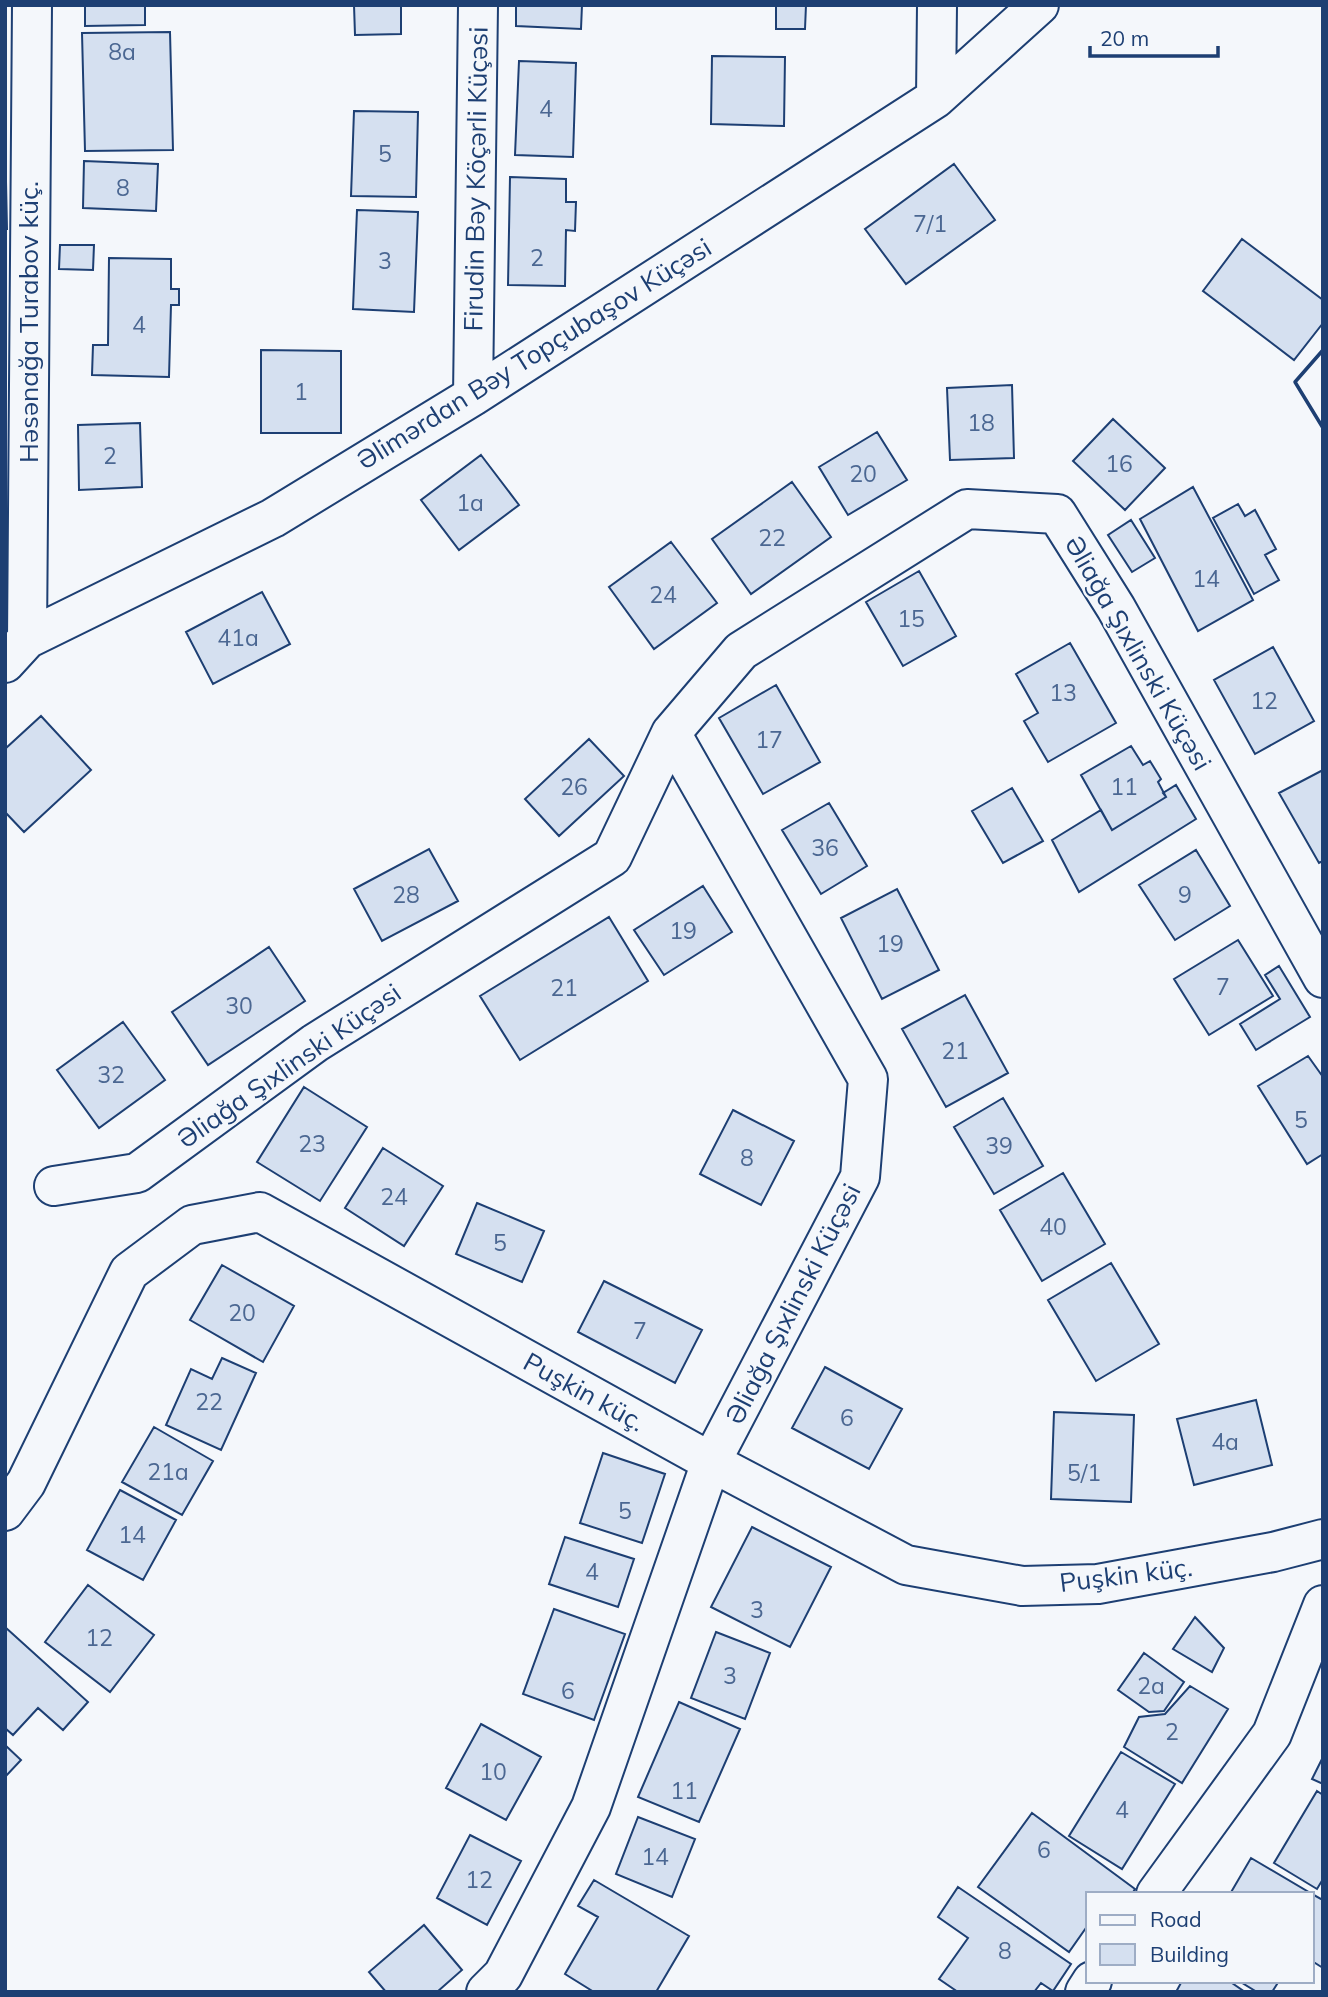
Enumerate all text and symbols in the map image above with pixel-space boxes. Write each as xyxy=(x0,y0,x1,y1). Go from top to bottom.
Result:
scale bar xyxy=(1090,14,1218,58)
text: 20 m xyxy=(1100,25,1149,51)
street label: Firudin Bəy Köçərli Küçəsi xyxy=(456,26,495,332)
house number: 8a xyxy=(108,37,136,66)
house number: 4 xyxy=(539,94,553,123)
house number: 5 xyxy=(378,139,392,168)
house number: 8 xyxy=(116,173,130,202)
street label: Həsənağa Turabov küç. xyxy=(12,181,45,463)
house number: 7/1 xyxy=(913,209,947,238)
street label: Əlimərdan Bəy Topçubaşov Küçəsi xyxy=(350,230,717,477)
house number: 2 xyxy=(530,243,544,272)
house number: 3 xyxy=(378,246,392,275)
house number: 4 xyxy=(132,310,146,339)
house number: 1 xyxy=(294,377,308,406)
house number: 18 xyxy=(967,408,995,437)
house number: 2 xyxy=(103,441,117,470)
house number: 16 xyxy=(1105,449,1133,478)
house number: 20 xyxy=(849,459,877,488)
house number: 1a xyxy=(456,488,484,517)
house number: 22 xyxy=(758,523,786,552)
street label: Əliağa Şıxlinski Küçəsi xyxy=(1058,529,1219,776)
house number: 14 xyxy=(1192,564,1220,593)
house number: 24 xyxy=(649,580,677,609)
house number: 15 xyxy=(897,604,925,633)
house number: 41a xyxy=(217,623,259,652)
house number: 13 xyxy=(1049,678,1077,707)
house number: 12 xyxy=(1250,686,1278,715)
house number: 17 xyxy=(755,725,783,754)
house number: 26 xyxy=(560,772,588,801)
house number: 11 xyxy=(1110,772,1138,801)
house number: 36 xyxy=(811,833,839,862)
house number: 28 xyxy=(392,880,420,909)
house number: 9 xyxy=(1178,880,1192,909)
house number: 19 xyxy=(669,916,697,945)
house number: 19 xyxy=(876,929,904,958)
house number: 7 xyxy=(1216,972,1230,1001)
house number: 21 xyxy=(550,973,578,1002)
street label: Əliağa Şıxlinski Küçəsi xyxy=(170,976,407,1155)
house number: 30 xyxy=(225,991,253,1020)
house number: 21 xyxy=(941,1036,969,1065)
house number: 32 xyxy=(97,1060,125,1089)
house number: 5 xyxy=(1294,1105,1308,1134)
house number: 23 xyxy=(298,1129,326,1158)
house number: 39 xyxy=(985,1131,1013,1160)
house number: 8 xyxy=(740,1143,754,1172)
street label: Əliağa Şıxlinski Küçəsi xyxy=(718,1178,868,1430)
house number: 24 xyxy=(380,1182,408,1211)
house number: 40 xyxy=(1039,1212,1067,1241)
house number: 5 xyxy=(493,1228,507,1257)
house number: 20 xyxy=(228,1298,256,1327)
house number: 7 xyxy=(633,1316,647,1345)
street label: Puşkin küç. xyxy=(518,1345,651,1438)
house number: 22 xyxy=(195,1387,223,1416)
house number: 6 xyxy=(840,1403,854,1432)
house number: 4a xyxy=(1211,1427,1239,1456)
house number: 21а xyxy=(147,1457,189,1486)
house number: 5/1 xyxy=(1067,1458,1101,1487)
house number: 5 xyxy=(618,1496,632,1525)
house number: 14 xyxy=(118,1520,146,1549)
street label: Puşkin küç. xyxy=(1058,1550,1194,1599)
house number: 4 xyxy=(585,1557,599,1586)
house number: 3 xyxy=(750,1595,764,1624)
house number: 12 xyxy=(85,1623,113,1652)
house number: 3 xyxy=(723,1661,737,1690)
house number: 2a xyxy=(1137,1671,1165,1700)
house number: 6 xyxy=(561,1676,575,1705)
house number: 2 xyxy=(1165,1717,1179,1746)
house number: 10 xyxy=(479,1757,507,1786)
house number: 11 xyxy=(670,1776,698,1805)
house number: 4 xyxy=(1115,1795,1129,1824)
house number: 6 xyxy=(1037,1835,1051,1864)
house number: 14 xyxy=(641,1842,669,1871)
house number: 12 xyxy=(465,1865,493,1894)
legend xyxy=(1086,1892,1314,1983)
text: Road xyxy=(1150,1906,1201,1932)
house number: 8 xyxy=(998,1936,1012,1965)
text: Building xyxy=(1150,1941,1229,1967)

